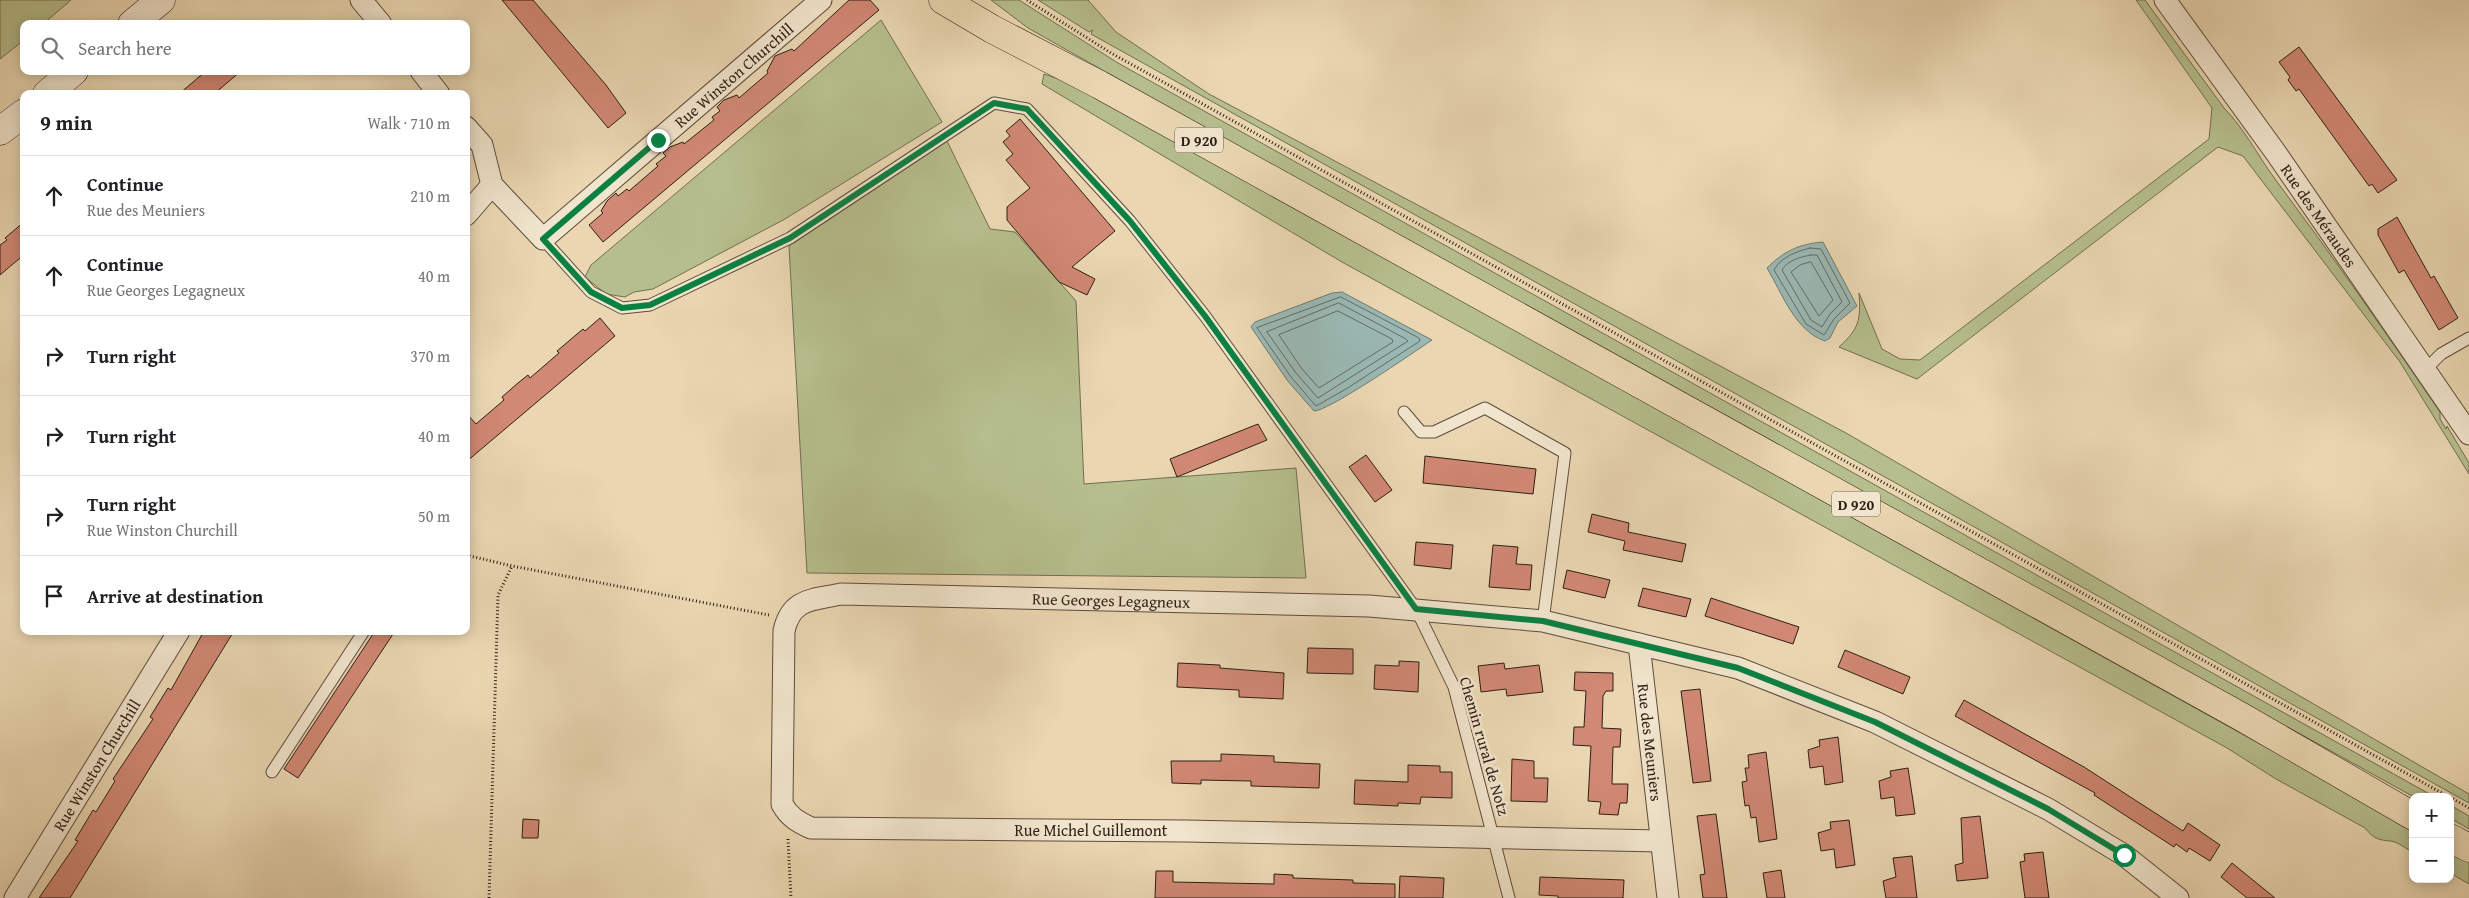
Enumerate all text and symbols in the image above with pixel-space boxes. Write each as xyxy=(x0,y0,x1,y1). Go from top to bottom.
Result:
street label: Rue Winston Churchill xyxy=(669,17,799,133)
search box xyxy=(20,20,470,75)
icon: search xyxy=(38,34,66,62)
text: Search here xyxy=(78,34,172,62)
text: 9 min xyxy=(40,107,92,138)
text: Walk · 710 m xyxy=(367,111,450,135)
road number: D 920 xyxy=(1175,128,1223,152)
route end xyxy=(647,129,670,152)
street label: Rue des Méraudes xyxy=(2275,159,2363,272)
text: Continue xyxy=(87,170,164,198)
icon: ahead xyxy=(40,182,68,210)
text: 210 m xyxy=(410,184,450,208)
text: Rue des Meuniers xyxy=(87,198,205,222)
text: Continue xyxy=(87,250,164,278)
icon: ahead xyxy=(40,262,68,290)
text: 40 m xyxy=(418,264,450,288)
text: Rue Georges Legagneux xyxy=(87,278,245,302)
icon: right xyxy=(40,342,68,370)
text: Turn right xyxy=(87,342,176,370)
text: 370 m xyxy=(410,344,450,368)
icon: right xyxy=(40,422,68,450)
text: Turn right xyxy=(87,422,176,450)
text: 40 m xyxy=(418,424,450,448)
text: Turn right xyxy=(87,490,176,518)
road number: D 920 xyxy=(1832,492,1880,516)
icon: right xyxy=(40,502,68,530)
text: 50 m xyxy=(418,504,450,528)
text: Rue Winston Churchill xyxy=(87,518,238,542)
icon: arrive xyxy=(40,582,68,610)
text: Arrive at destination xyxy=(87,582,263,610)
street label: Rue Georges Legagneux xyxy=(1032,586,1191,614)
street label: Chemin rural de Notz xyxy=(1454,674,1516,818)
street label: Rue des Meuniers xyxy=(1632,682,1669,802)
street label: Rue Winston Churchill xyxy=(47,694,147,836)
map controls xyxy=(2409,793,2454,883)
button: + xyxy=(2409,793,2454,838)
street label: Rue Michel Guillemont xyxy=(1015,818,1168,842)
button: − xyxy=(2409,838,2454,883)
route start xyxy=(2113,844,2136,867)

